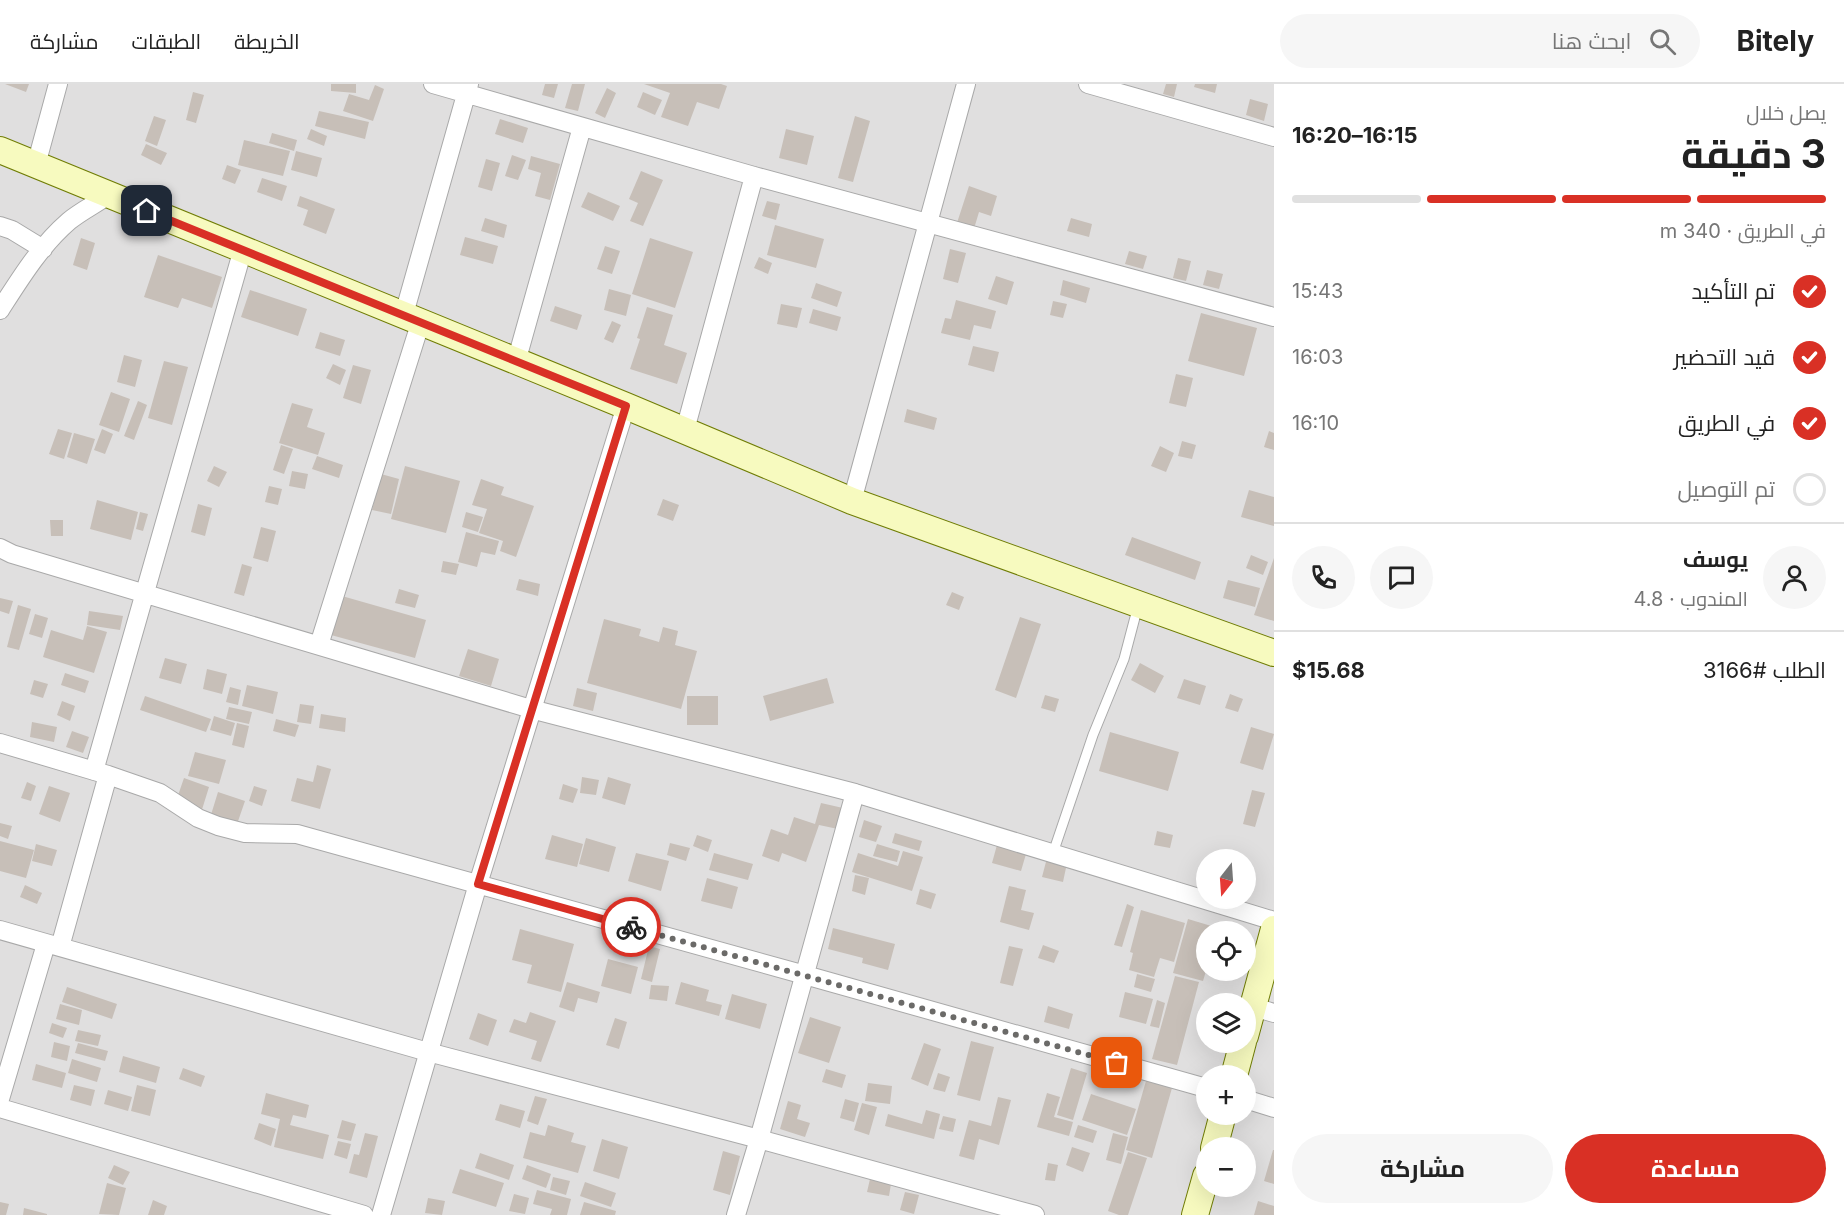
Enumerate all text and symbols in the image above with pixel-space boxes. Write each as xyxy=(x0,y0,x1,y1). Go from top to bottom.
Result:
search box xyxy=(1280,14,1700,68)
text: Bitely xyxy=(1736,24,1814,58)
icon: search xyxy=(1646,25,1679,58)
text: ابحث هنا xyxy=(1552,28,1631,54)
text: مشاركة xyxy=(30,29,99,54)
text: الطبقات xyxy=(132,29,201,54)
text: الخريطة xyxy=(234,29,300,54)
text: يصل خلال xyxy=(1746,101,1826,125)
text: 16:15–16:20 xyxy=(1292,122,1417,148)
text: 3 دقيقة xyxy=(1681,130,1826,177)
pin xyxy=(121,185,172,236)
icon: home xyxy=(130,194,163,227)
text: في الطريق · 340 m xyxy=(1660,219,1826,243)
icon: check xyxy=(1793,275,1826,308)
text: تم التأكيد xyxy=(1692,278,1775,304)
text: 15:43 xyxy=(1292,279,1343,303)
icon: check xyxy=(1793,341,1826,374)
text: قيد التحضير xyxy=(1674,344,1775,370)
text: 16:03 xyxy=(1292,345,1343,369)
icon: check xyxy=(1793,407,1826,440)
text: في الطريق xyxy=(1678,410,1775,436)
text: 16:10 xyxy=(1292,411,1339,435)
text: تم التوصيل xyxy=(1677,476,1775,502)
button: phone xyxy=(1292,546,1355,609)
button: chat xyxy=(1370,546,1433,609)
text: يوسف xyxy=(1683,546,1748,572)
button: person xyxy=(1763,546,1826,609)
text: المندوب · 4.8 xyxy=(1633,587,1748,611)
text: $15.68 xyxy=(1292,657,1365,683)
text: الطلب #3166 xyxy=(1703,657,1826,683)
north arrow xyxy=(1196,849,1256,909)
map controls xyxy=(1196,849,1256,1197)
courier xyxy=(601,897,661,957)
icon: bike xyxy=(615,911,648,944)
button: locate xyxy=(1196,921,1256,981)
button: layers xyxy=(1196,993,1256,1053)
pin xyxy=(1091,1037,1142,1088)
icon: bag xyxy=(1100,1046,1133,1079)
button: + xyxy=(1196,1065,1256,1125)
button: مشاركة xyxy=(1292,1134,1553,1203)
button: مساعدة xyxy=(1565,1134,1826,1203)
button: − xyxy=(1196,1137,1256,1197)

